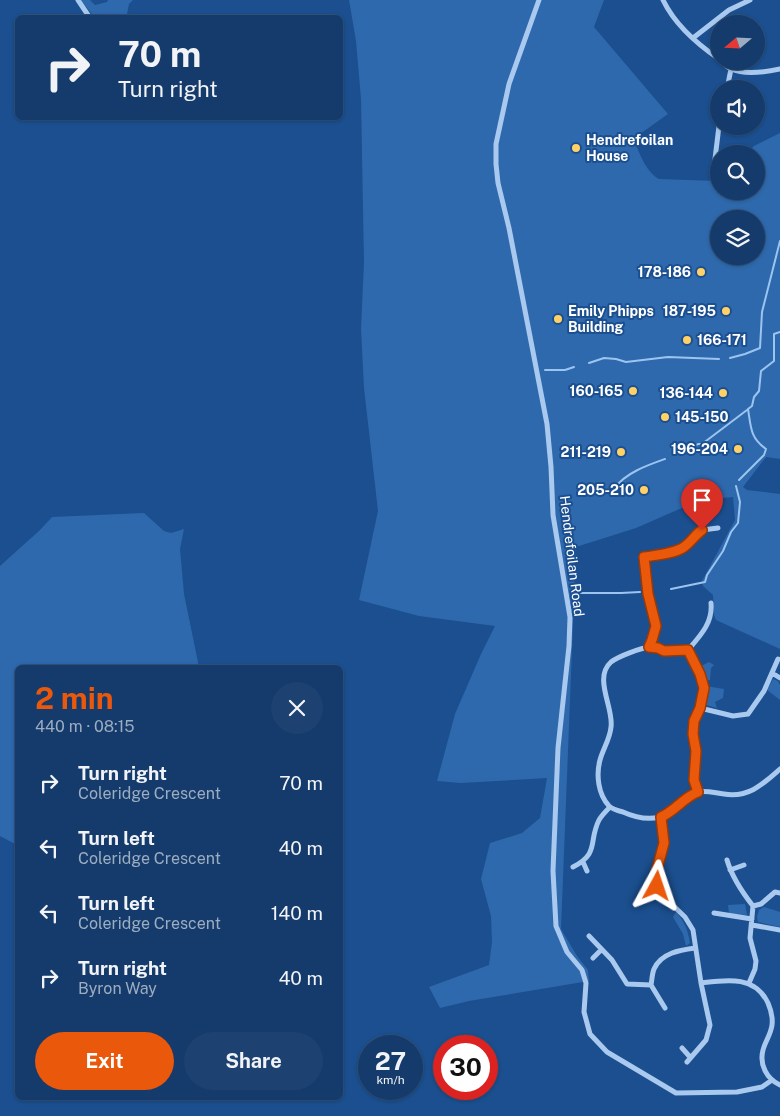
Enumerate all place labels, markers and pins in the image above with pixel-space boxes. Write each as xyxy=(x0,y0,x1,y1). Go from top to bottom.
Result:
place label: Hendrefoilan House xyxy=(586,132,673,164)
marker: Hendrefoilan House xyxy=(570,142,582,154)
place label: 178-186 xyxy=(638,264,691,280)
marker: 178-186 xyxy=(695,266,707,278)
place label: Emily Phipps Building xyxy=(568,303,654,335)
place label: 187-195 xyxy=(663,303,716,319)
marker: 187-195 xyxy=(720,305,732,317)
marker: Emily Phipps Building xyxy=(552,313,564,325)
place label: 166-171 xyxy=(697,332,747,348)
marker: 166-171 xyxy=(681,334,693,346)
place label: 160-165 xyxy=(570,383,623,399)
marker: 160-165 xyxy=(627,385,639,397)
place label: 136-144 xyxy=(660,385,713,401)
marker: 136-144 xyxy=(717,387,729,399)
place label: 145-150 xyxy=(675,409,728,425)
marker: 145-150 xyxy=(659,411,671,423)
place label: 196-204 xyxy=(671,441,728,457)
marker: 196-204 xyxy=(732,443,744,455)
place label: 211-219 xyxy=(561,444,611,460)
marker: 211-219 xyxy=(615,446,627,458)
pin xyxy=(681,479,723,530)
place label: 205-210 xyxy=(577,482,634,498)
marker: 205-210 xyxy=(638,484,650,496)

